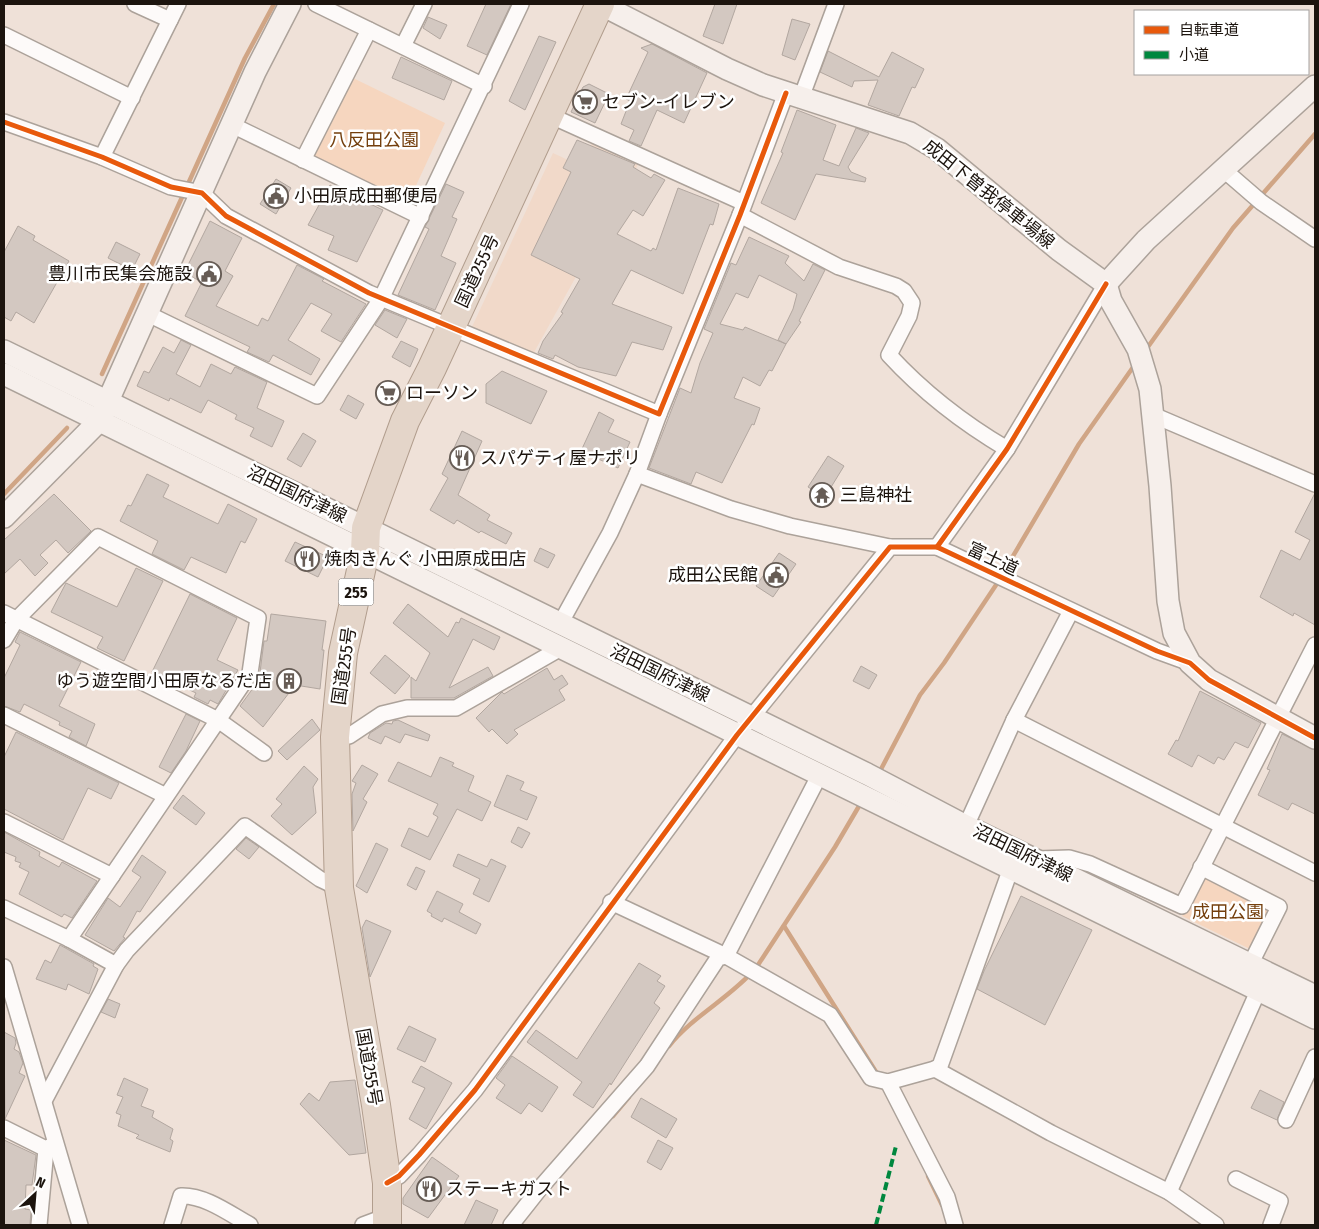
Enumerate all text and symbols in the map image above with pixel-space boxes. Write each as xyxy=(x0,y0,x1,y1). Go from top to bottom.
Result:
legend xyxy=(1134,10,1309,75)
text: 自転車道 xyxy=(1179,21,1239,39)
text: 小道 xyxy=(1179,46,1209,64)
supermarket icon: セブン-イレブン xyxy=(572,89,598,115)
place label: セブン-イレブン xyxy=(602,91,735,113)
park label: 八反田公園 xyxy=(329,129,419,151)
street label: 成田下曽我停車場線 xyxy=(919,134,1059,254)
public building icon: 小田原成田郵便局 xyxy=(263,183,289,209)
place label: 小田原成田郵便局 xyxy=(294,185,438,207)
street label: 国道255号 xyxy=(450,231,504,311)
public building icon: 豊川市民集会施設 xyxy=(196,261,222,287)
place label: 豊川市民集会施設 xyxy=(48,263,192,285)
supermarket icon: ローソン xyxy=(375,380,401,406)
place label: ローソン xyxy=(406,382,478,404)
restaurant icon: スパゲティ屋ナポリ xyxy=(449,445,475,471)
place label: スパゲティ屋ナポリ xyxy=(480,447,641,469)
street label: 沼田国府津線 xyxy=(244,460,350,528)
temple icon: 三島神社 xyxy=(809,482,835,508)
place label: 三島神社 xyxy=(840,484,912,506)
street label: 富士道 xyxy=(964,538,1022,580)
restaurant icon: 焼肉きんぐ 小田原成田店 xyxy=(294,546,320,572)
place label: 焼肉きんぐ 小田原成田店 xyxy=(324,548,526,570)
public building icon: 成田公民館 xyxy=(763,562,789,588)
place label: 成田公民館 xyxy=(668,564,758,586)
road number: 255 xyxy=(338,578,374,606)
street label: 国道255号 xyxy=(328,626,360,706)
street label: 沼田国府津線 xyxy=(607,639,713,707)
building icon: ゆう遊空間小田原なるだ店 xyxy=(276,668,302,694)
place label: ゆう遊空間小田原なるだ店 xyxy=(56,670,272,692)
street label: 沼田国府津線 xyxy=(970,819,1076,887)
park label: 成田公園 xyxy=(1192,901,1264,923)
street label: 国道255号 xyxy=(351,1026,387,1108)
north arrow xyxy=(10,1169,60,1219)
text: N xyxy=(33,1173,48,1192)
restaurant icon: ステーキガスト xyxy=(416,1176,442,1202)
place label: ステーキガスト xyxy=(446,1178,572,1200)

